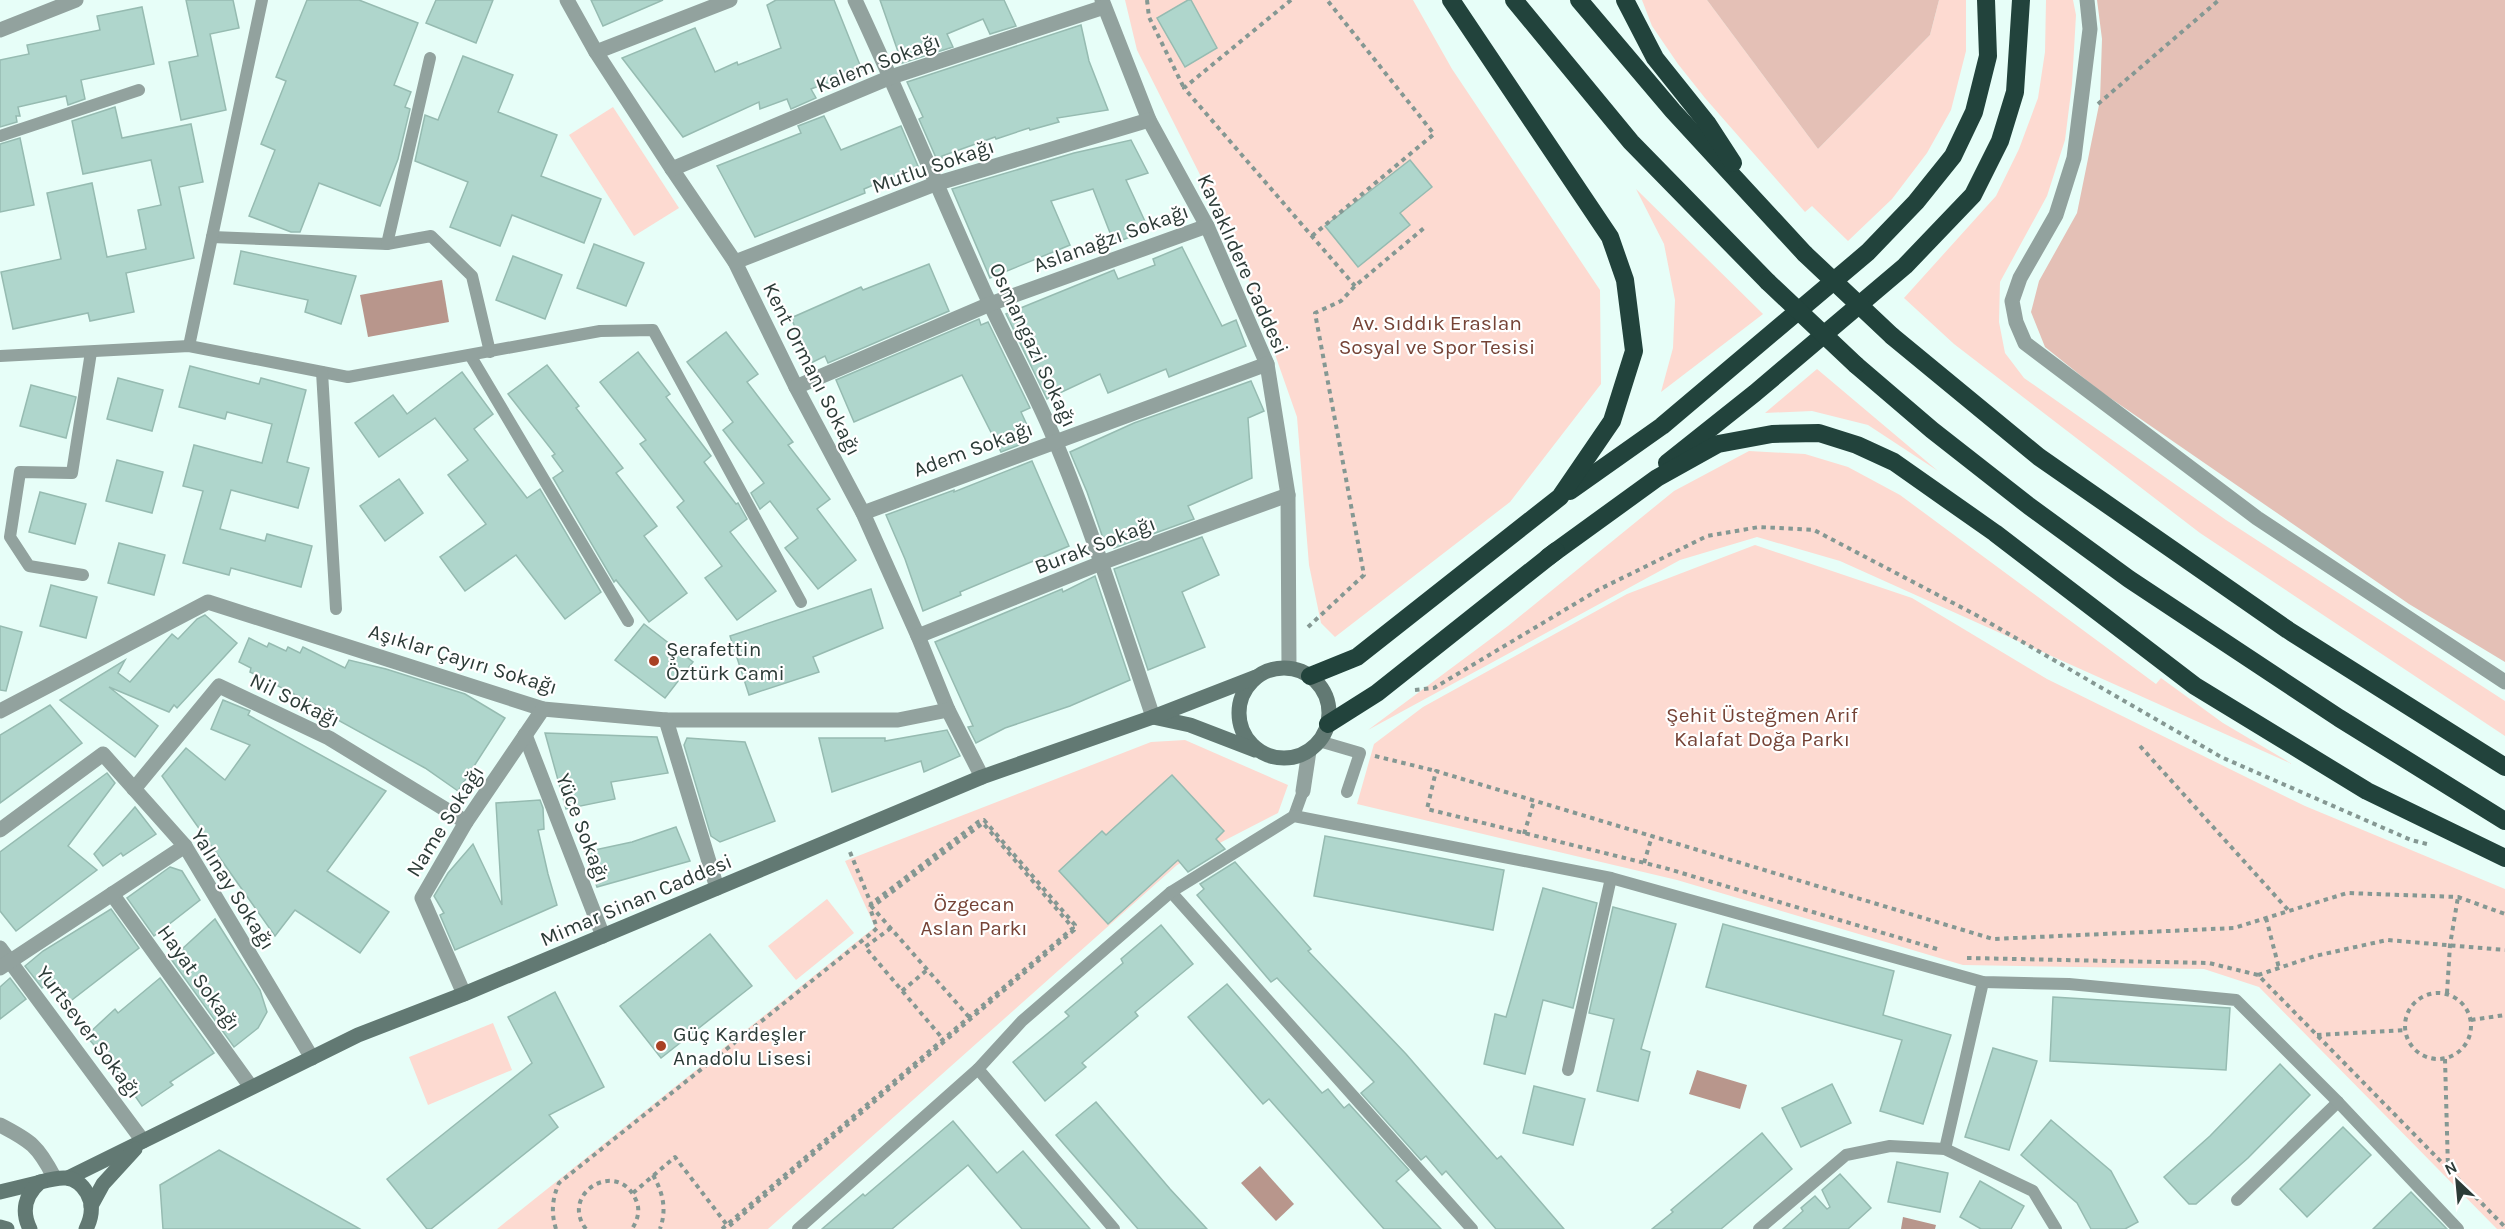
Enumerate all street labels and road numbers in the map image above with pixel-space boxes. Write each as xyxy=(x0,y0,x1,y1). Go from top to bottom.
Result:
street label: Kalem Sokağı xyxy=(812,28,944,98)
street label: Mutlu Sokağı xyxy=(869,134,997,198)
street label: Kavaklıdere Caddesi xyxy=(1193,170,1293,358)
street label: Aslanağzı Sokağı xyxy=(1030,199,1192,277)
street label: Osmangazi Sokağı xyxy=(984,259,1082,431)
street label: Kent Ormanı Sokağı xyxy=(758,278,866,460)
street label: Adem Sokağı xyxy=(910,416,1036,482)
street label: Burak Sokağı xyxy=(1031,511,1159,579)
street label: Aşıklar Çayırı Sokağı xyxy=(366,619,560,699)
street label: Nil Sokağı xyxy=(246,668,344,732)
street label: Name Sokağı xyxy=(401,761,489,881)
street label: Yüce Sokağı xyxy=(551,770,615,886)
street label: Yalınay Sokağı xyxy=(186,824,280,954)
street label: Mimar Sinan Caddesi xyxy=(536,849,736,951)
street label: Hayat Sokağı xyxy=(152,920,246,1036)
street label: Yurtsever Sokağı xyxy=(31,961,147,1103)

